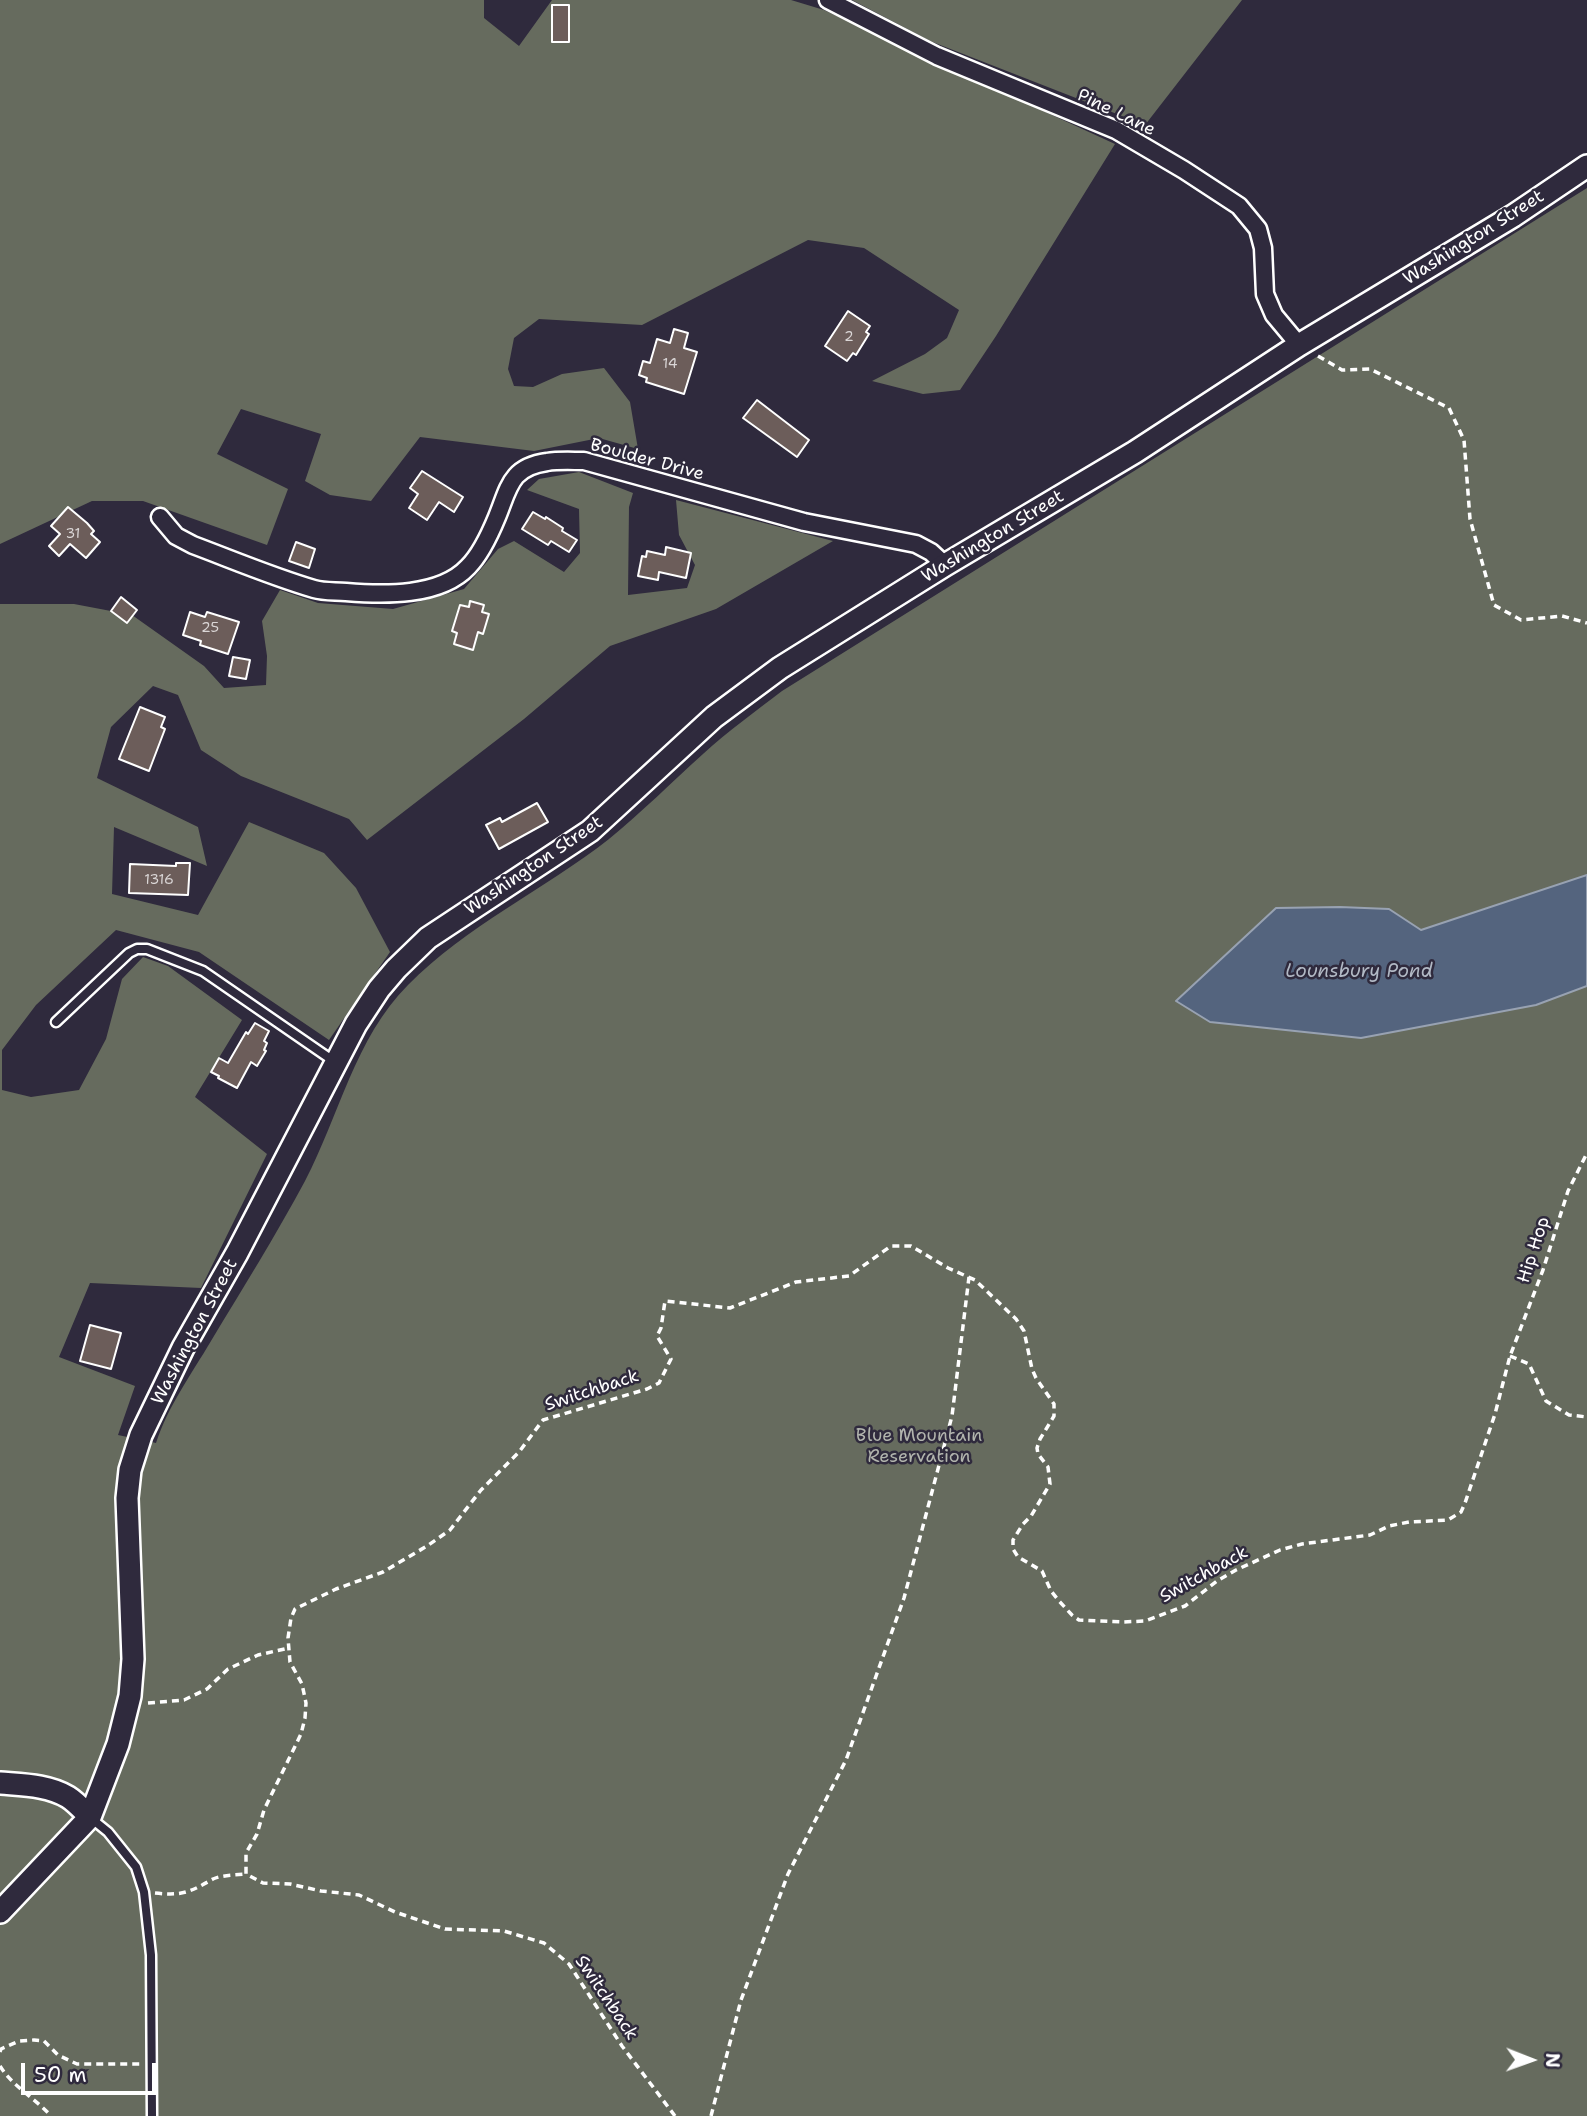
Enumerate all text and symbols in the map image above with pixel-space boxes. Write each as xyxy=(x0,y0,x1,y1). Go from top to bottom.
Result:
street label: Pine Lane xyxy=(1073,85,1159,141)
street label: Washington Street xyxy=(1400,186,1548,290)
house number: 2 xyxy=(844,329,854,345)
house number: 14 xyxy=(662,356,678,372)
street label: Boulder Drive xyxy=(588,434,706,486)
street label: Washington Street xyxy=(918,486,1068,588)
house number: 31 xyxy=(66,526,80,542)
house number: 25 xyxy=(201,620,219,636)
street label: Washington Street xyxy=(461,812,607,920)
house number: 1316 xyxy=(144,872,174,888)
water label: Lounsbury Pond xyxy=(1285,961,1433,983)
street label: Hip Hop xyxy=(1513,1214,1555,1286)
street label: Washington Street xyxy=(147,1255,243,1409)
street label: Switchback xyxy=(542,1366,642,1416)
park label: Blue Mountain Reservation xyxy=(856,1425,982,1468)
street label: Switchback xyxy=(1156,1542,1252,1608)
street label: Switchback xyxy=(570,1952,642,2044)
north arrow xyxy=(1496,2025,1566,2095)
scale bar xyxy=(24,2050,159,2094)
text: N xyxy=(1540,2053,1565,2068)
text: 50 m xyxy=(34,2061,87,2089)

